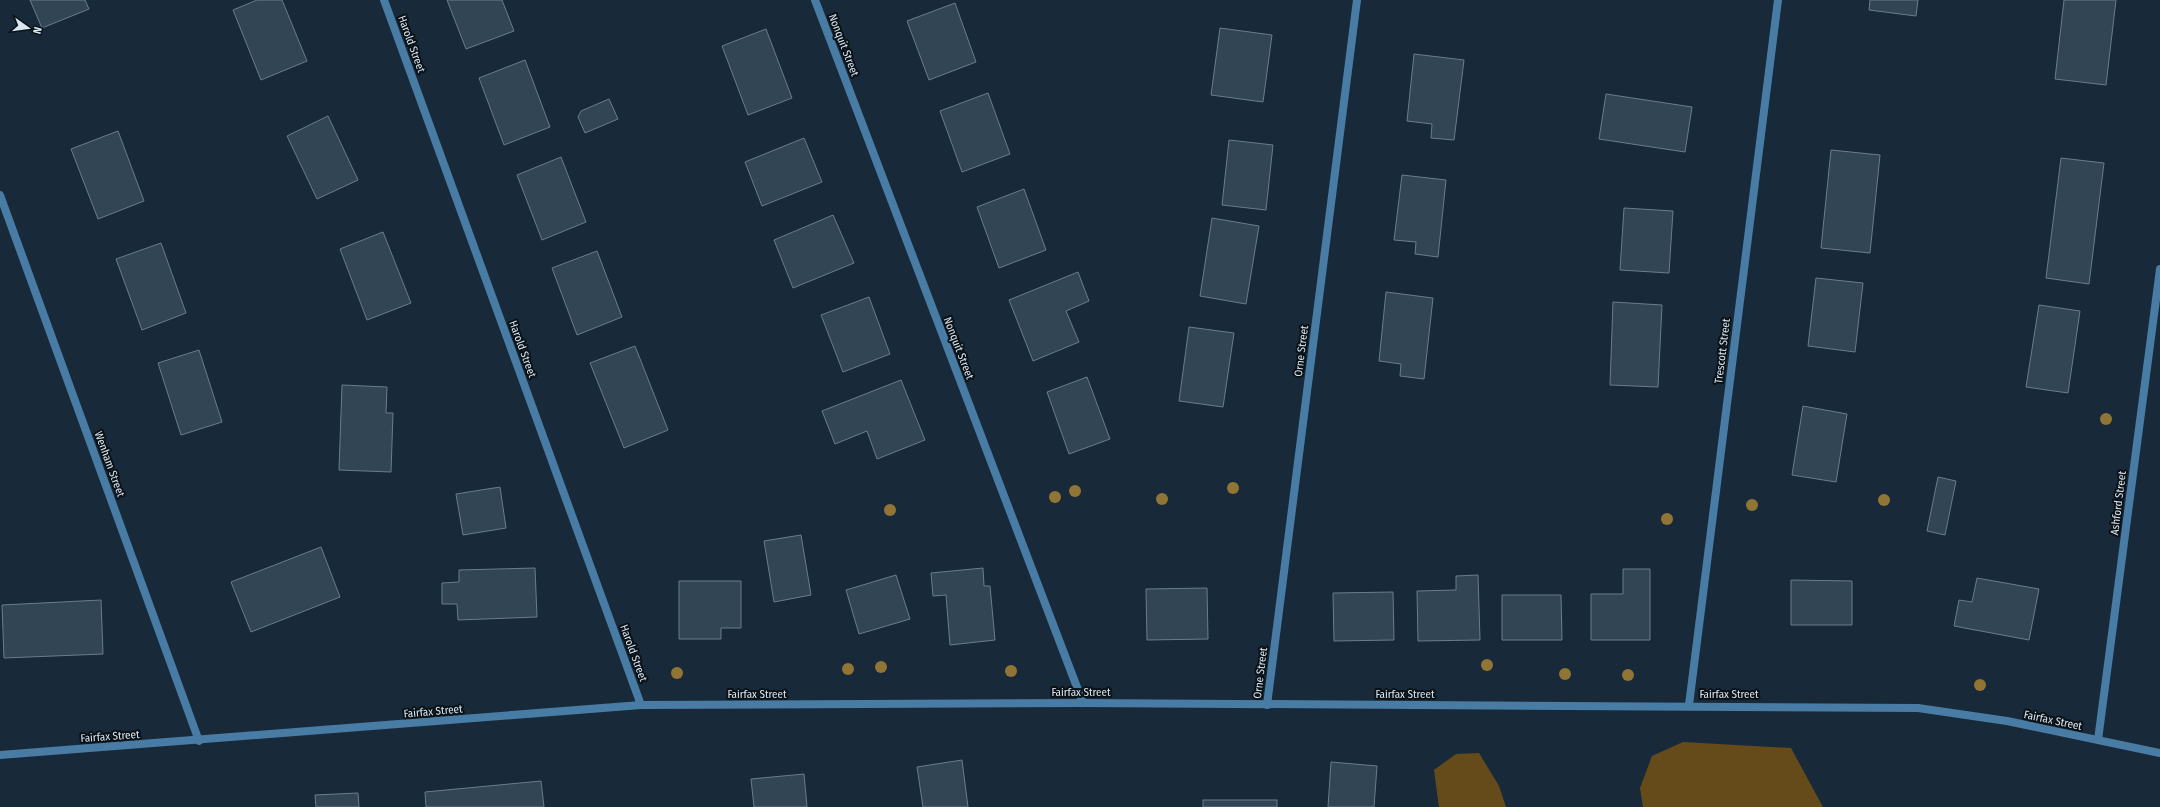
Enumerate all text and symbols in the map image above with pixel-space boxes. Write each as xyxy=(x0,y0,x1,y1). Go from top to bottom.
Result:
north arrow xyxy=(8,8,48,48)
street label: Nonquit Street xyxy=(826,12,862,79)
street label: Harold Street xyxy=(395,14,428,75)
text: N xyxy=(30,26,44,35)
street label: Nonquit Street xyxy=(941,315,977,382)
street label: Trescott Street xyxy=(1712,317,1733,384)
street label: Harold Street xyxy=(506,319,539,380)
street label: Orne Street xyxy=(1292,324,1311,377)
street label: Wenham Street xyxy=(92,430,128,499)
street label: Ashford Street xyxy=(2108,470,2129,536)
street label: Harold Street xyxy=(617,623,650,684)
street label: Orne Street xyxy=(1251,646,1270,699)
street label: Fairfax Street xyxy=(1051,686,1111,699)
street label: Fairfax Street xyxy=(727,688,787,701)
street label: Fairfax Street xyxy=(1375,688,1435,701)
street label: Fairfax Street xyxy=(1699,688,1759,701)
street label: Fairfax Street xyxy=(403,702,463,721)
street label: Fairfax Street xyxy=(2023,708,2084,733)
street label: Fairfax Street xyxy=(80,728,140,745)

